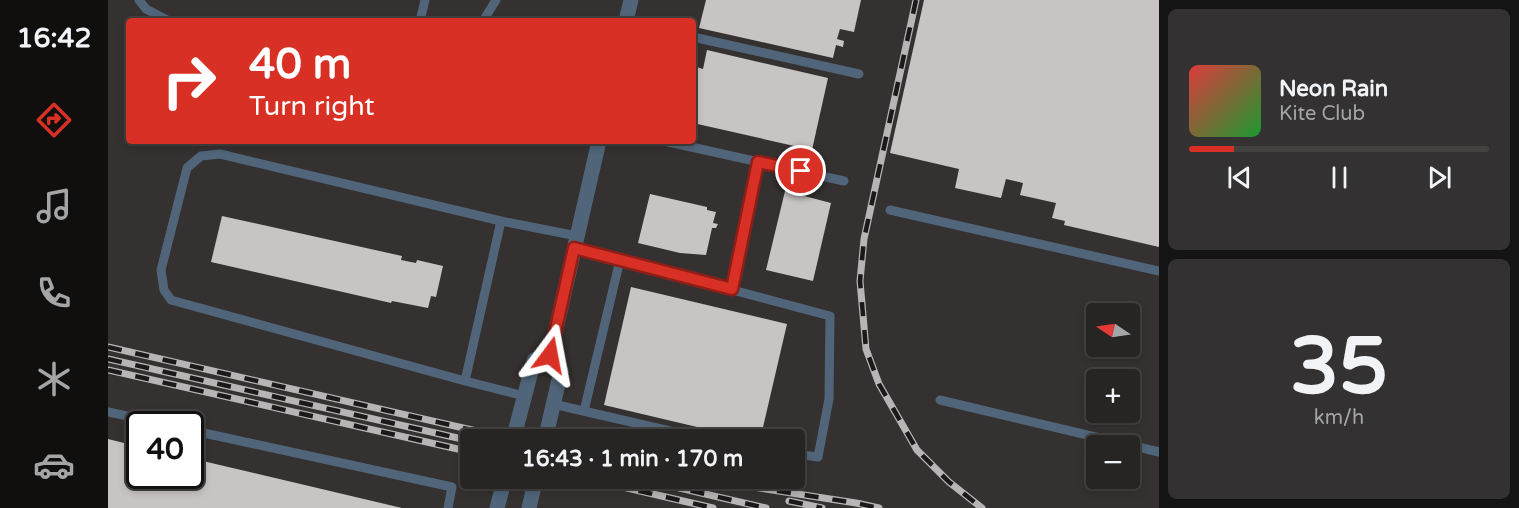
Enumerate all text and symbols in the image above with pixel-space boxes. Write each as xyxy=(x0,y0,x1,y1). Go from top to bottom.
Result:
text: 16:42 xyxy=(17,22,91,55)
text: 40 m xyxy=(249,39,351,90)
icon: right xyxy=(150,42,228,120)
text: Neon Rain xyxy=(1279,76,1388,102)
text: Turn right xyxy=(249,90,375,123)
icon: directions xyxy=(33,99,75,141)
text: Kite Club xyxy=(1279,102,1365,126)
pin xyxy=(775,145,826,196)
icon: arrive xyxy=(784,154,817,187)
icon: previous xyxy=(1223,161,1256,194)
icon: pause xyxy=(1323,161,1356,194)
icon: next xyxy=(1423,161,1456,194)
icon: music xyxy=(33,185,75,227)
icon: phone xyxy=(33,272,75,314)
north arrow xyxy=(1086,303,1140,357)
map controls xyxy=(1086,303,1140,489)
text: 35 xyxy=(1290,320,1388,414)
position arrow xyxy=(518,323,582,387)
icon: climate xyxy=(33,358,75,400)
button: + xyxy=(1086,369,1140,423)
text: km/h xyxy=(1314,406,1364,430)
speed limit sign: 40 xyxy=(126,411,204,489)
button: − xyxy=(1086,435,1140,489)
icon: car xyxy=(33,444,75,486)
text: 16:43 · 1 min · 170 m xyxy=(522,446,743,472)

